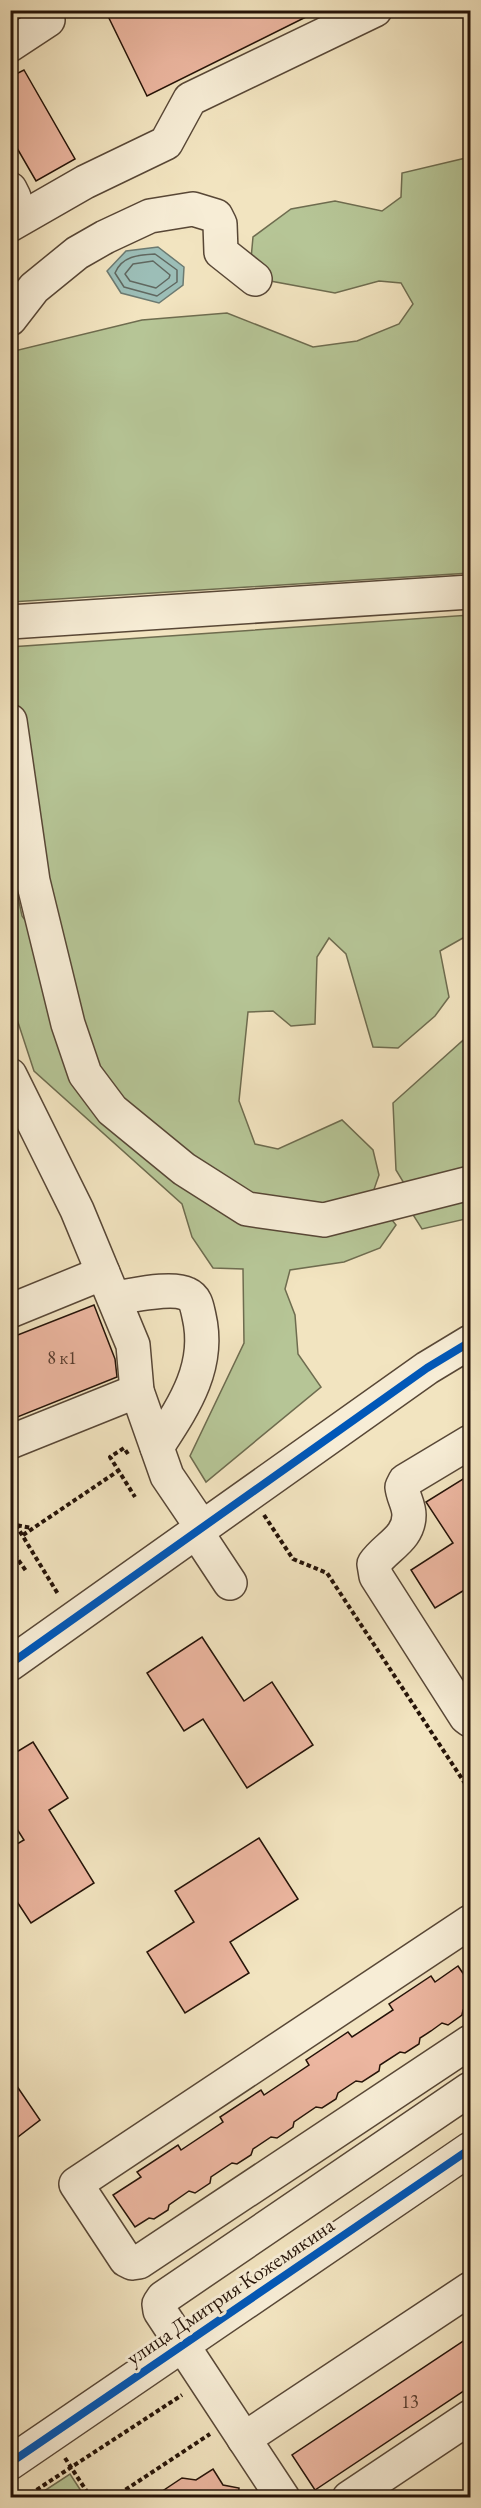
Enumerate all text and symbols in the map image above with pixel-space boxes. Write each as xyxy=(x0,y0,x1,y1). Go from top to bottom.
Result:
house number: 8 к1 xyxy=(47,1346,77,1369)
street label: улица Дмитрия Кожемякина xyxy=(121,2211,340,2371)
house number: 13 xyxy=(401,2390,419,2413)

